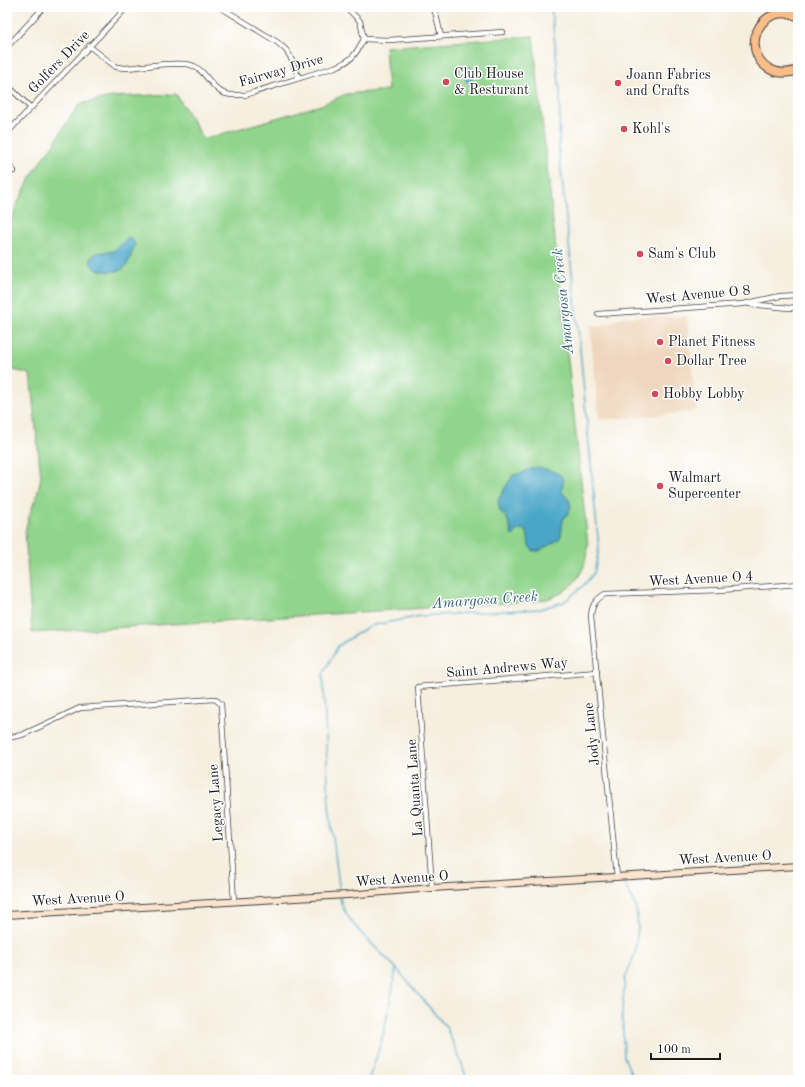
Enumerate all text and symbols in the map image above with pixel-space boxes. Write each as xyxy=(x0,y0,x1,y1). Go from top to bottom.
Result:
street label: Golfers Drive xyxy=(26,28,92,96)
street label: Fairway Drive xyxy=(237,52,325,90)
place label: Club House & Resturant xyxy=(454,67,529,97)
place label: Joann Fabrics and Crafts xyxy=(626,68,711,98)
marker: Club House & Resturant xyxy=(441,77,451,87)
marker: Joann Fabrics and Crafts xyxy=(613,78,623,88)
place label: Kohl's xyxy=(632,122,670,136)
marker: Kohl's xyxy=(619,124,629,134)
water label: Amargosa Creek xyxy=(551,247,577,356)
place label: Sam's Club xyxy=(648,247,716,261)
marker: Sam's Club xyxy=(635,249,645,259)
street label: West Avenue O 8 xyxy=(645,283,751,307)
place label: Planet Fitness xyxy=(668,335,755,349)
marker: Planet Fitness xyxy=(655,337,665,347)
place label: Dollar Tree xyxy=(676,354,747,368)
marker: Dollar Tree xyxy=(663,356,673,366)
place label: Hobby Lobby xyxy=(663,387,745,401)
marker: Hobby Lobby xyxy=(650,389,660,399)
place label: Walmart Supercenter xyxy=(668,471,741,501)
marker: Walmart Supercenter xyxy=(655,481,665,491)
street label: West Avenue O 4 xyxy=(648,569,754,589)
water label: Amargosa Creek xyxy=(430,590,539,612)
street label: Saint Andrews Way xyxy=(445,656,569,680)
street label: Jody Lane xyxy=(582,702,602,766)
street label: La Quanta Lane xyxy=(405,739,425,837)
street label: Legacy Lane xyxy=(206,764,226,842)
street label: West Avenue O xyxy=(678,849,772,867)
street label: West Avenue O xyxy=(355,869,449,889)
street label: West Avenue O xyxy=(31,890,125,908)
scale bar xyxy=(651,1035,720,1061)
text: 100 m xyxy=(657,1044,691,1056)

